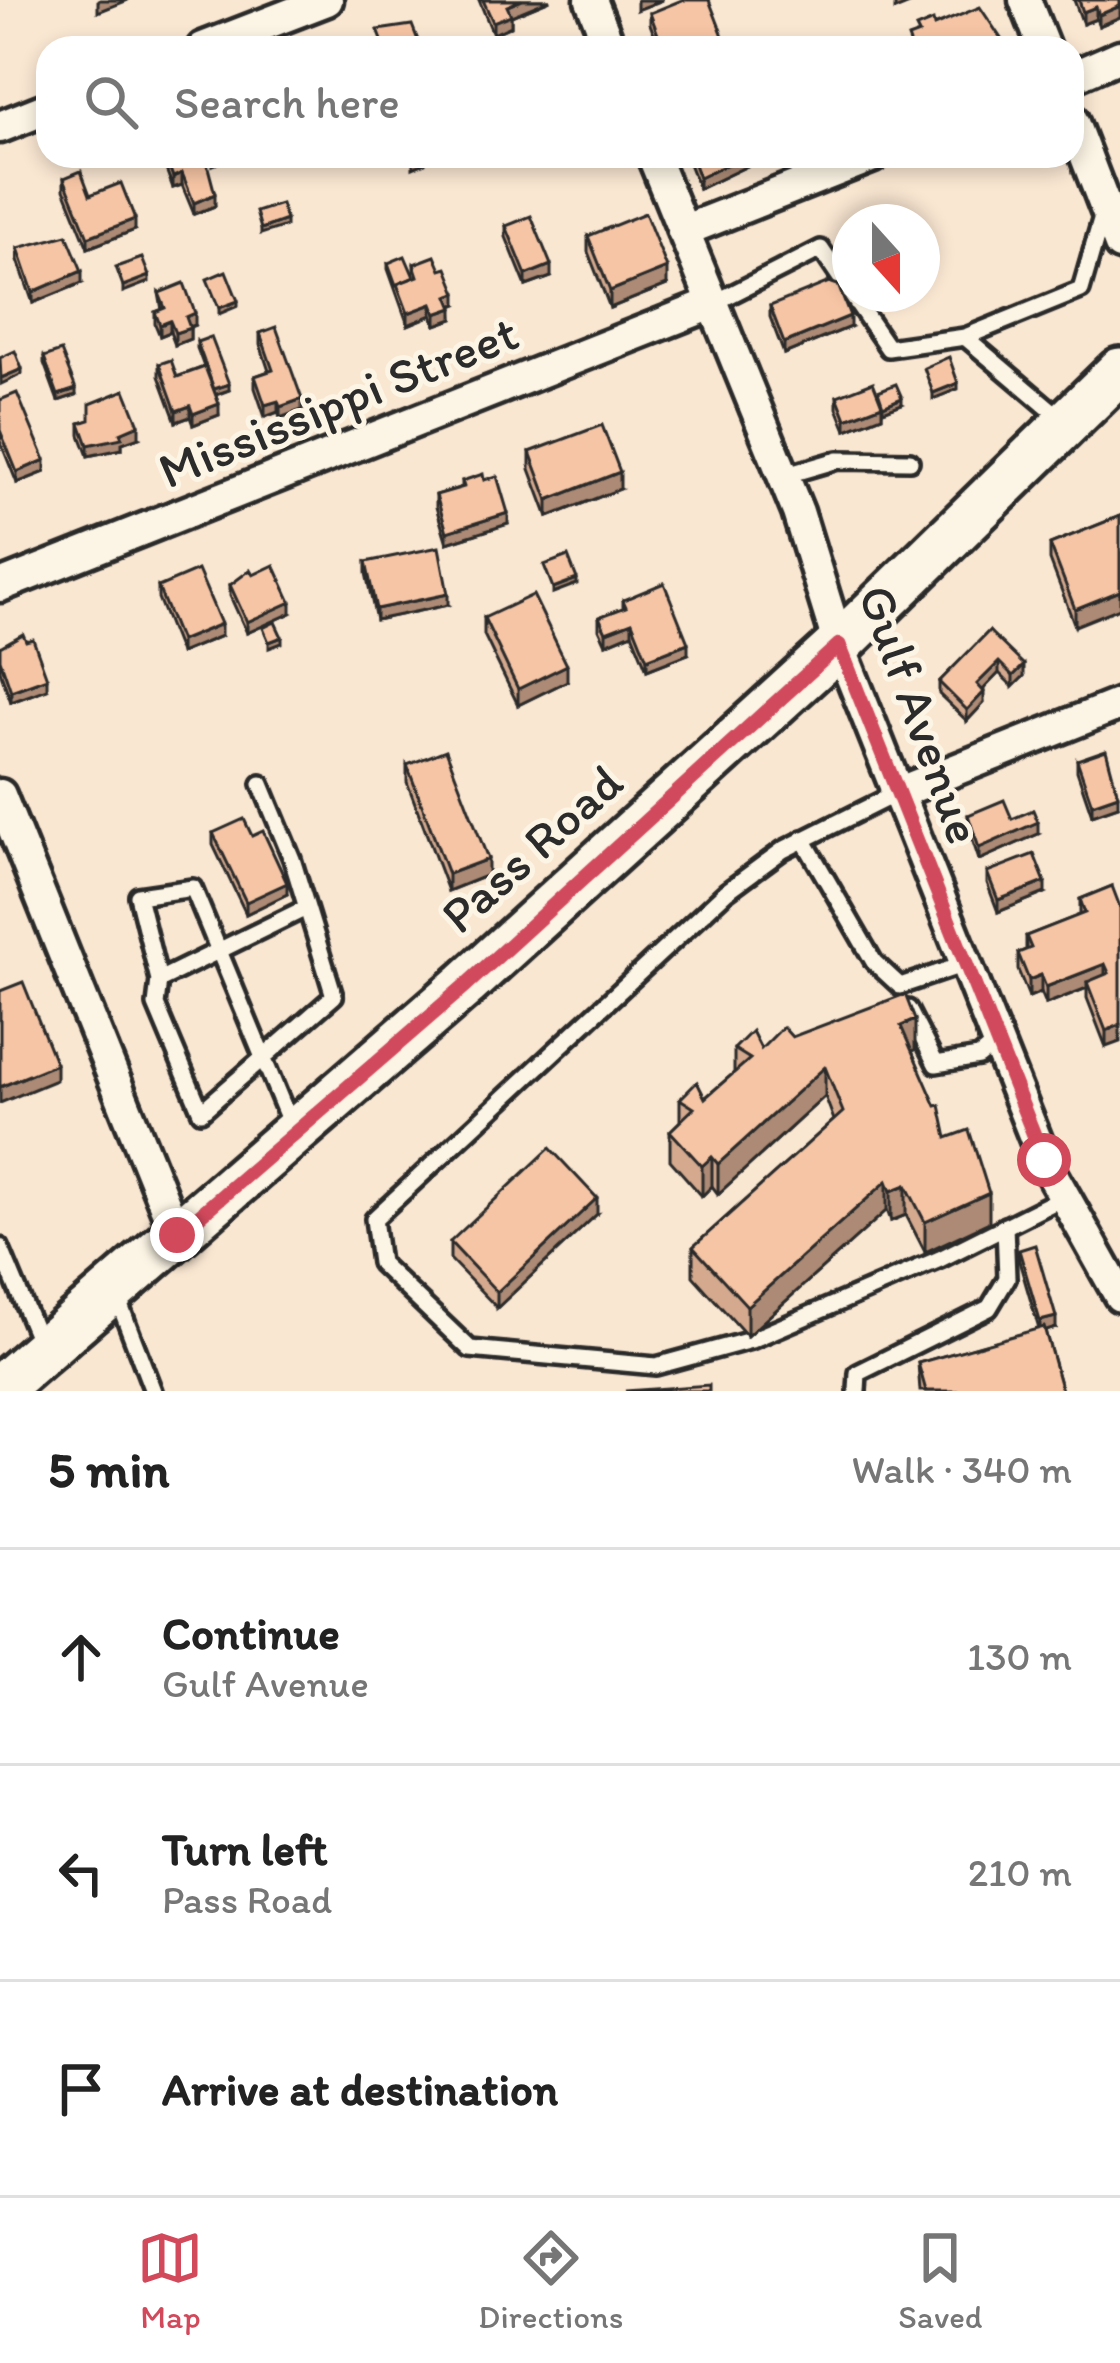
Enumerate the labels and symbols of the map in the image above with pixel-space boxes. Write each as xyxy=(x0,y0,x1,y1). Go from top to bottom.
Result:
north arrow xyxy=(832,204,940,312)
street label: Mississippi Street xyxy=(150,302,527,501)
street label: Gulf Avenue xyxy=(846,577,995,852)
street label: Pass Road xyxy=(428,751,635,946)
route start xyxy=(1017,1133,1071,1187)
route end xyxy=(150,1208,204,1262)

